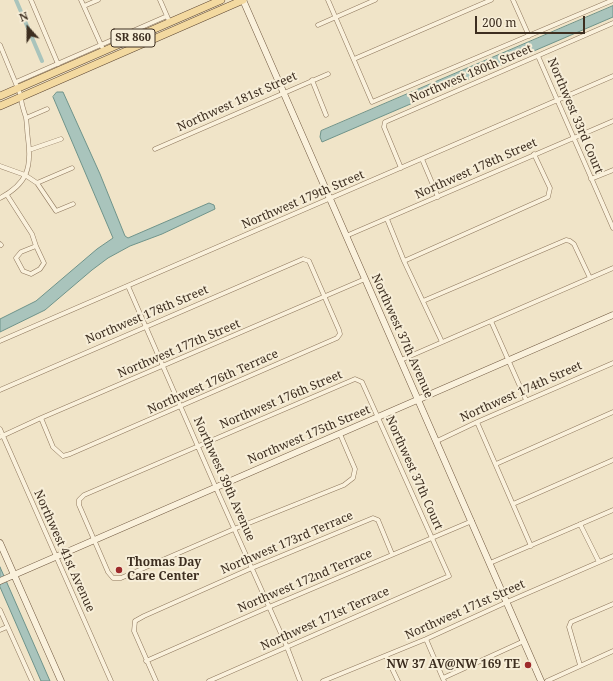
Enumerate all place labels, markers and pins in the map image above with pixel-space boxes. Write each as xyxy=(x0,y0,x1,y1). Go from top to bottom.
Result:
place label: Thomas Day Care Center xyxy=(127,556,201,584)
marker: Thomas Day Care Center xyxy=(114,565,124,575)
place label: NW 37 AV@NW 169 TE xyxy=(387,658,520,672)
marker: NW 37 AV@NW 169 TE xyxy=(523,660,533,670)

